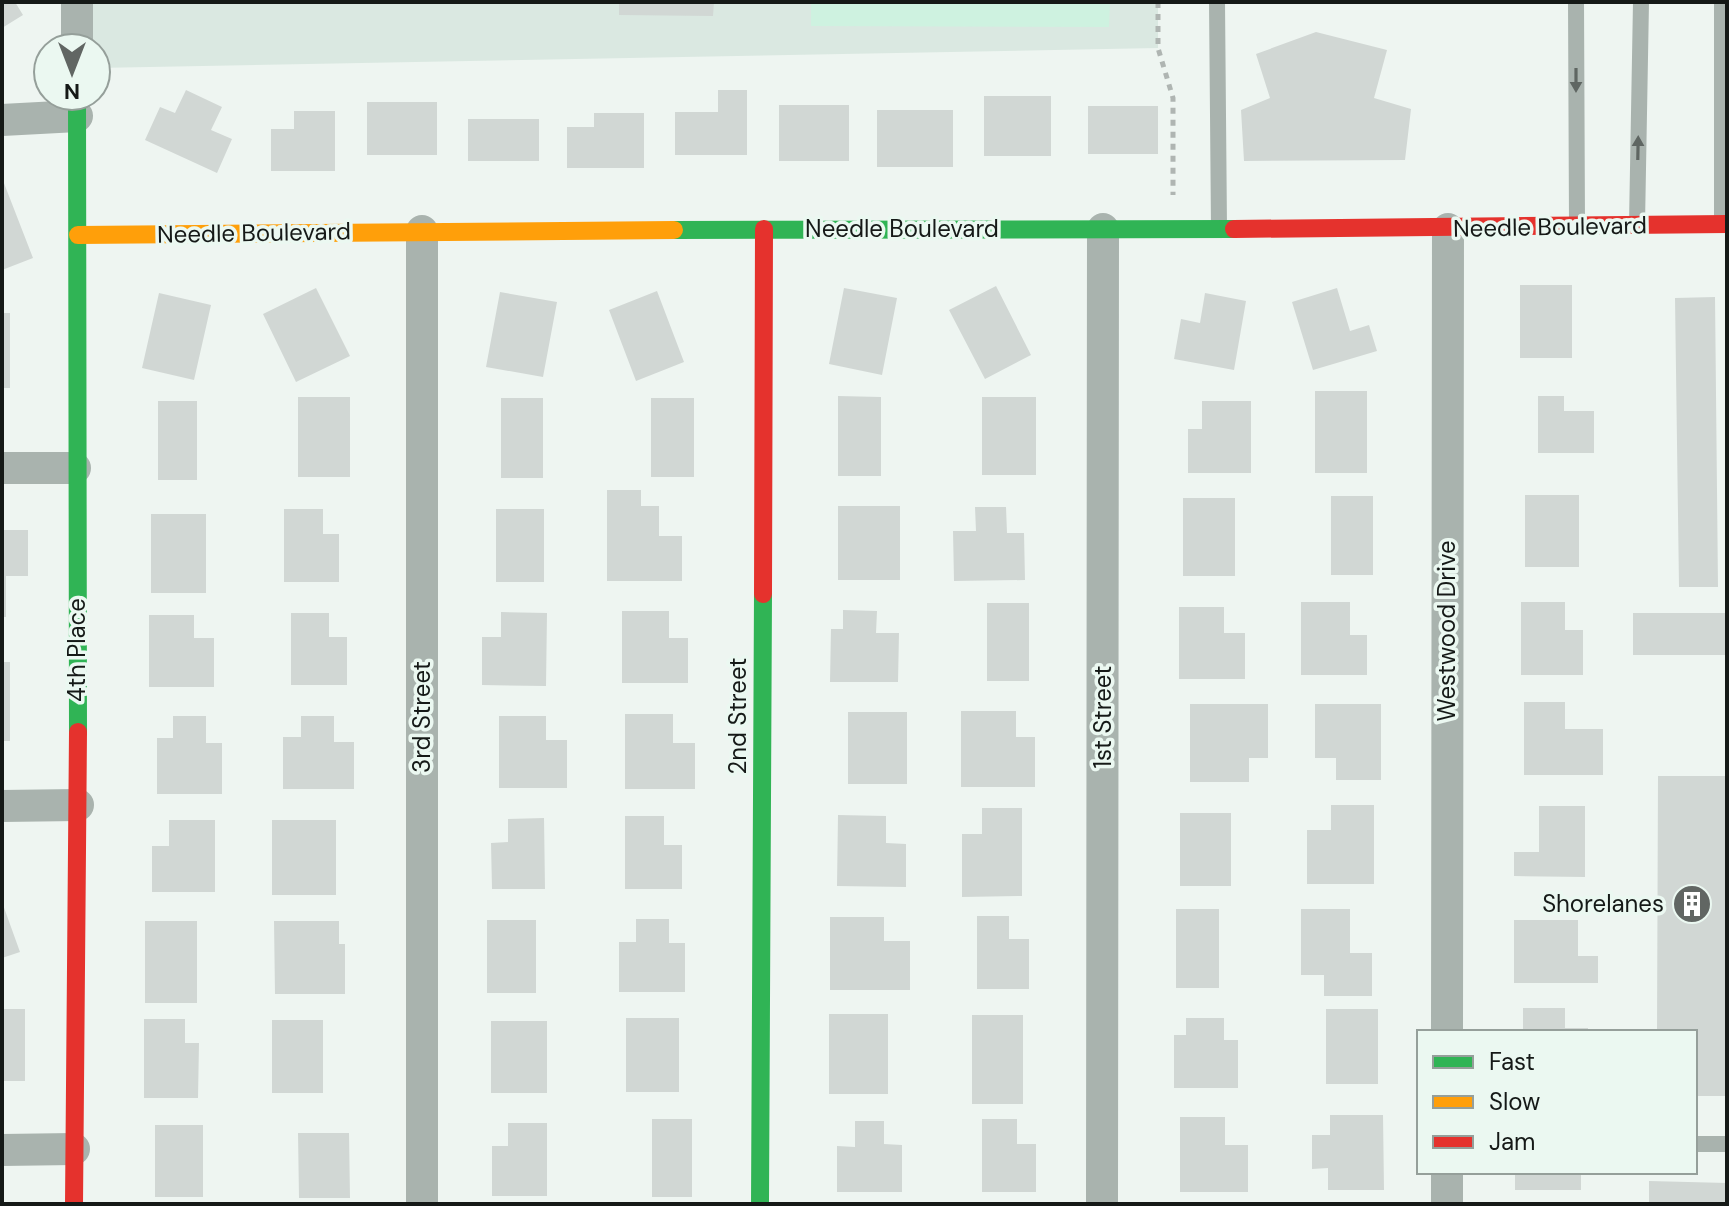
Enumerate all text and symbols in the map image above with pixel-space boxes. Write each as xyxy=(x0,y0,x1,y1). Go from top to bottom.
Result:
north arrow xyxy=(32,32,112,112)
one-way arrow xyxy=(1570,68,1582,93)
text: N xyxy=(64,77,80,106)
one-way arrow xyxy=(1632,135,1644,160)
street label: Needle Boulevard xyxy=(1453,209,1647,244)
street label: Needle Boulevard xyxy=(805,213,999,244)
street label: Needle Boulevard xyxy=(157,215,351,250)
street label: Westwood Drive xyxy=(1431,540,1462,722)
street label: 4th Place xyxy=(61,598,92,702)
street label: 2nd Street xyxy=(722,657,753,775)
street label: 3rd Street xyxy=(406,661,437,773)
street label: 1st Street xyxy=(1087,666,1118,768)
building icon: Shorelanes xyxy=(1671,883,1713,925)
place label: Shorelanes xyxy=(1542,888,1664,919)
legend xyxy=(1417,1030,1697,1174)
text: Fast xyxy=(1489,1046,1535,1077)
text: Slow xyxy=(1489,1086,1540,1117)
text: Jam xyxy=(1489,1126,1535,1157)

